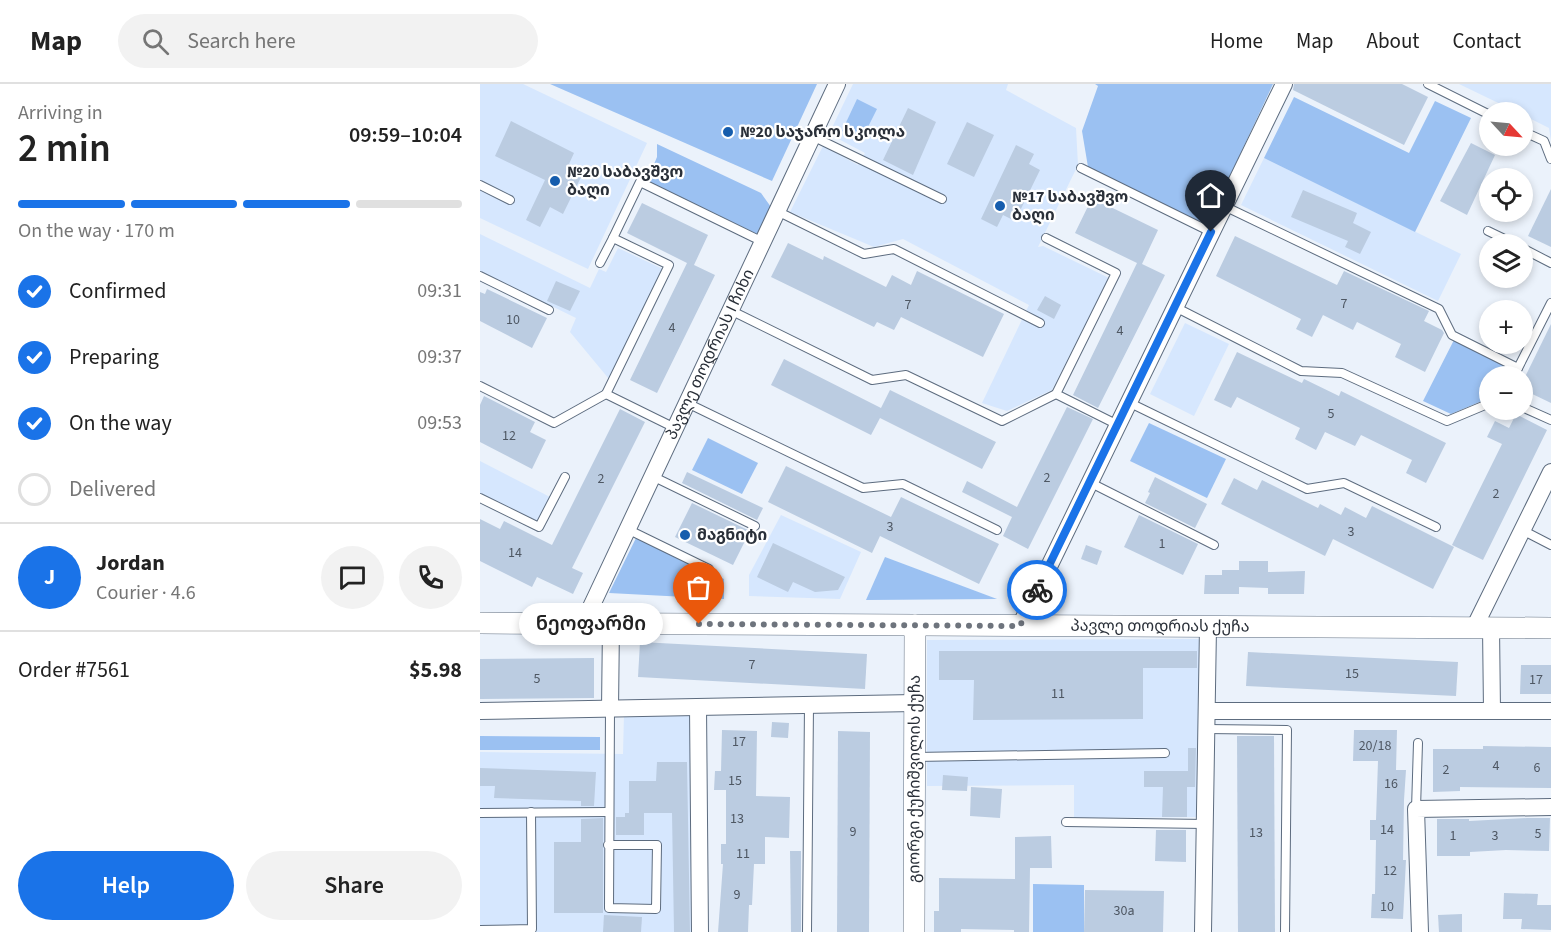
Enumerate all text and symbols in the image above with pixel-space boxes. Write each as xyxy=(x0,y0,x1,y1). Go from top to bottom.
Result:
search box xyxy=(118,14,538,68)
text: Map xyxy=(30,21,82,61)
icon: search xyxy=(139,25,172,58)
text: Search here xyxy=(187,25,296,57)
text: Home xyxy=(1210,26,1263,56)
text: Map xyxy=(1296,26,1334,56)
text: About xyxy=(1367,26,1419,56)
text: Contact xyxy=(1452,26,1521,56)
text: Arriving in xyxy=(18,99,103,127)
north arrow xyxy=(1479,102,1533,156)
map controls xyxy=(1479,102,1533,420)
text: 09:59–10:04 xyxy=(349,119,462,151)
text: 2 min xyxy=(18,121,111,177)
place label: №20 საჯარო სკოლა xyxy=(740,121,905,143)
marker: №20 საჯარო სკოლა xyxy=(721,125,735,139)
place label: №20 საბავშვო ბაღი xyxy=(567,161,683,201)
button: locate xyxy=(1479,168,1533,222)
pin xyxy=(1185,170,1236,232)
marker: №20 საბავშვო ბაღი xyxy=(548,174,562,188)
icon: home xyxy=(1194,179,1227,212)
place label: №17 საბავშვო ბაღი xyxy=(1012,186,1128,226)
marker: №17 საბავშვო ბაღი xyxy=(993,199,1007,213)
text: On the way · 170 m xyxy=(18,217,175,245)
button: layers xyxy=(1479,234,1533,288)
street label: პავლე თოდრიას I ჩიხი xyxy=(660,265,759,443)
icon: check xyxy=(18,275,51,308)
text: Confirmed xyxy=(69,275,166,307)
text: 09:31 xyxy=(417,277,462,305)
house number: 7 xyxy=(1341,294,1348,314)
house number: 7 xyxy=(905,295,912,315)
button: + xyxy=(1479,300,1533,354)
house number: 10 xyxy=(506,310,520,330)
house number: 4 xyxy=(669,318,676,338)
house number: 4 xyxy=(1117,321,1124,341)
icon: check xyxy=(18,341,51,374)
text: Preparing xyxy=(69,341,159,373)
text: 09:37 xyxy=(417,343,462,371)
button: − xyxy=(1479,366,1533,420)
house number: 5 xyxy=(1328,404,1335,424)
icon: check xyxy=(18,407,51,440)
text: On the way xyxy=(69,407,172,439)
text: 09:53 xyxy=(417,409,462,437)
house number: 12 xyxy=(502,426,516,446)
house number: 2 xyxy=(1044,468,1051,488)
house number: 2 xyxy=(598,469,605,489)
text: Delivered xyxy=(69,473,156,505)
house number: 2 xyxy=(1493,484,1500,504)
house number: 3 xyxy=(887,517,894,537)
house number: 3 xyxy=(1348,522,1355,542)
place label: მაგნიტი xyxy=(697,524,767,546)
marker: მაგნიტი xyxy=(678,528,692,542)
house number: 1 xyxy=(1159,534,1166,554)
house number: 14 xyxy=(508,543,522,563)
button: chat xyxy=(321,546,384,609)
button: phone xyxy=(399,546,462,609)
text: Jordan xyxy=(96,547,165,579)
courier xyxy=(1007,560,1067,620)
text: J xyxy=(44,561,55,593)
pin xyxy=(673,562,724,624)
icon: bag xyxy=(682,571,715,604)
icon: bike xyxy=(1021,574,1054,607)
text: Courier · 4.6 xyxy=(96,579,196,607)
callout: ნეოფარმი xyxy=(519,603,663,645)
text: ნეოფარმი xyxy=(536,610,646,638)
street label: პავლე თოდრიას ქუჩა xyxy=(1070,615,1250,638)
text: Order #7561 xyxy=(18,654,130,686)
text: $5.98 xyxy=(409,654,462,686)
house number: 7 xyxy=(749,655,756,675)
house number: 15 xyxy=(1345,664,1359,684)
house number: 5 xyxy=(534,669,541,689)
house number: 17 xyxy=(1529,670,1543,690)
street label: გიორგი ქუჩიშვილის ქუჩა xyxy=(903,675,926,883)
house number: 11 xyxy=(1051,684,1065,704)
house number: 17 xyxy=(732,732,746,752)
house number: 20/18 xyxy=(1359,736,1391,756)
house number: 4 xyxy=(1493,756,1500,776)
house number: 6 xyxy=(1534,758,1541,778)
house number: 2 xyxy=(1443,760,1450,780)
house number: 15 xyxy=(728,771,742,791)
house number: 16 xyxy=(1384,774,1398,794)
house number: 13 xyxy=(730,809,744,829)
house number: 14 xyxy=(1380,820,1394,840)
house number: 9 xyxy=(850,822,857,842)
house number: 13 xyxy=(1249,823,1263,843)
house number: 5 xyxy=(1535,824,1542,844)
house number: 1 xyxy=(1450,826,1457,846)
house number: 3 xyxy=(1492,826,1499,846)
house number: 11 xyxy=(736,844,750,864)
button: Help xyxy=(18,851,234,920)
button: Share xyxy=(246,851,462,920)
house number: 12 xyxy=(1383,861,1397,881)
house number: 9 xyxy=(734,885,741,905)
house number: 10 xyxy=(1380,897,1394,917)
house number: 30a xyxy=(1114,901,1134,921)

